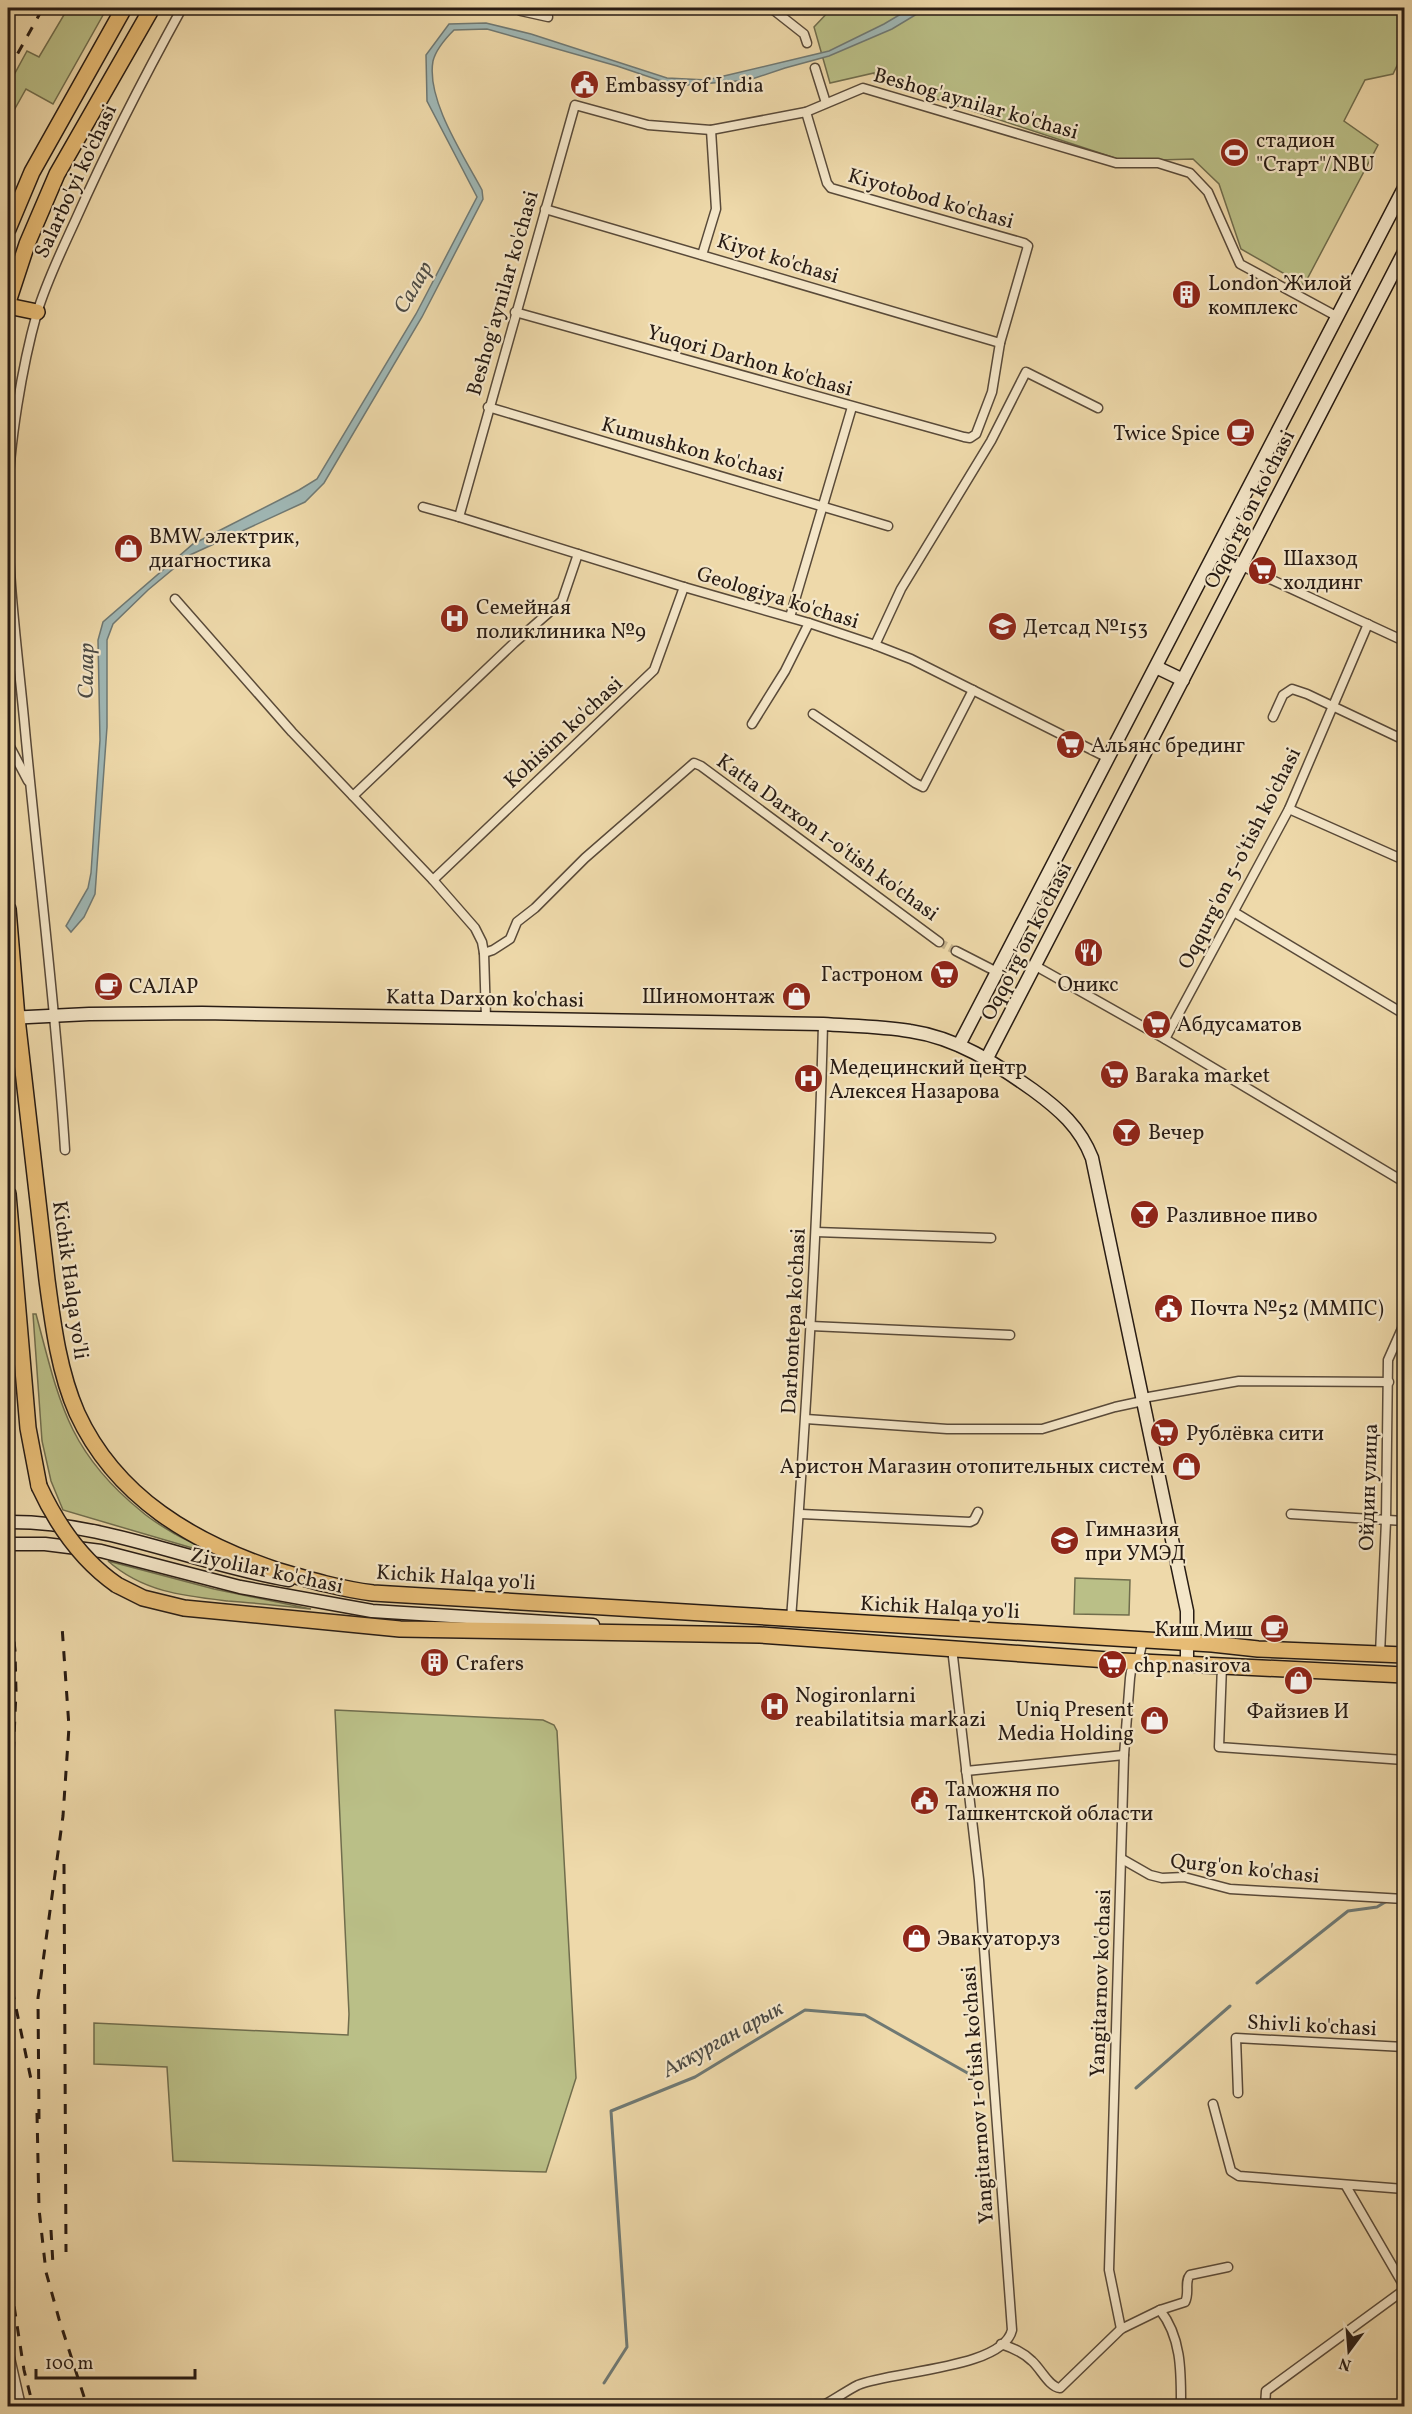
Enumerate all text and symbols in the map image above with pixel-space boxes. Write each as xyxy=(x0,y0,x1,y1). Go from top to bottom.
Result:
street label: Beshog'aynilar ko'chasi xyxy=(870,61,1082,148)
public building icon: Embassy of India xyxy=(568,69,600,101)
place label: Embassy of India xyxy=(605,72,764,101)
street label: Salarbo'yi ko'chasi xyxy=(28,100,125,263)
place label: стадион "Старт"/NBU xyxy=(1256,127,1375,180)
sports icon: стадион "Старт"/NBU xyxy=(1219,136,1251,168)
street label: Kiyotobod ko'chasi xyxy=(844,162,1017,237)
street label: Beshog'aynilar ko'chasi xyxy=(460,187,547,399)
street label: Kiyot ko'chasi xyxy=(713,227,842,292)
water label: Салар xyxy=(387,256,442,320)
place label: London Жилой комплекс xyxy=(1208,270,1352,323)
building icon: London Жилой комплекс xyxy=(1171,279,1203,311)
street label: Yuqori Darhon ko'chasi xyxy=(643,318,856,405)
street label: Kumushkon ko'chasi xyxy=(598,410,787,490)
cafe icon: Twice Spice xyxy=(1225,417,1257,449)
place label: Twice Spice xyxy=(1113,420,1220,449)
street label: Oqqo'rg'on ko'chasi xyxy=(1198,425,1303,594)
place label: BMW электрик, диагностика xyxy=(149,523,300,576)
shop icon: BMW электрик, диагностика xyxy=(112,532,144,564)
place label: Шахзод холдинг xyxy=(1283,545,1363,598)
supermarket icon: Шахзод холдинг xyxy=(1246,554,1278,586)
street label: Geologiya ko'chasi xyxy=(693,560,862,637)
place label: Семейная поликлиника №9 xyxy=(476,594,646,647)
hospital icon: Семейная поликлиника №9 xyxy=(439,603,471,635)
school or university icon: Детсад №153 xyxy=(986,611,1018,643)
place label: Детсад №153 xyxy=(1023,614,1148,643)
water label: Салар xyxy=(72,643,103,699)
street label: Kohisim ko'chasi xyxy=(498,670,630,796)
supermarket icon: Альянс брединг xyxy=(1054,729,1086,761)
place label: Альянс брединг xyxy=(1091,732,1245,761)
street label: Oqqurg'on 5-o'tish ko'chasi xyxy=(1172,743,1309,974)
street label: Katta Darxon 1-o'tish ko'chasi xyxy=(710,748,944,929)
street label: Oqqo'rg'on ko'chasi xyxy=(975,857,1080,1026)
restaurant icon: Оникс xyxy=(1072,937,1104,969)
supermarket icon: Гастроном xyxy=(928,958,960,990)
place label: Гастроном xyxy=(821,961,923,990)
cafe icon: САЛАР xyxy=(92,970,124,1002)
place label: Оникс xyxy=(1057,971,1119,1000)
place label: САЛАР xyxy=(129,973,198,1002)
shop icon: Шиномонтаж xyxy=(780,980,812,1012)
street label: Katta Darxon ko'chasi xyxy=(386,983,584,1016)
place label: Шиномонтаж xyxy=(642,983,775,1012)
supermarket icon: Абдусаматов xyxy=(1140,1008,1172,1040)
place label: Абдусаматов xyxy=(1177,1011,1302,1040)
place label: Медецинский центр Алексея Назарова xyxy=(829,1054,1027,1107)
supermarket icon: Baraka market xyxy=(1098,1059,1130,1091)
place label: Baraka market xyxy=(1135,1062,1270,1091)
hospital icon: Медецинский центр Алексея Назарова xyxy=(792,1063,824,1095)
bar icon: Вечер xyxy=(1111,1116,1143,1148)
place label: Вечер xyxy=(1148,1119,1204,1148)
street label: Kichik Halqa yo'li xyxy=(44,1199,95,1361)
bar icon: Разливное пиво xyxy=(1129,1199,1161,1231)
place label: Разливное пиво xyxy=(1166,1202,1318,1231)
street label: Darhontepa ko'chasi xyxy=(775,1227,814,1415)
public building icon: Почта №52 (ММПС) xyxy=(1153,1292,1185,1324)
place label: Почта №52 (ММПС) xyxy=(1190,1295,1384,1324)
supermarket icon: Рублёвка сити xyxy=(1149,1417,1181,1449)
place label: Рублёвка сити xyxy=(1186,1420,1324,1449)
street label: Ойдин улица xyxy=(1353,1423,1386,1551)
shop icon: Аристон Магазин отопительных систем xyxy=(1170,1450,1202,1482)
place label: Аристон Магазин отопительных систем xyxy=(780,1453,1165,1482)
place label: Гимназия при УМЭД xyxy=(1085,1516,1186,1569)
school or university icon: Гимназия при УМЭД xyxy=(1048,1525,1080,1557)
street label: Ziyolilar ko'chasi xyxy=(188,1541,346,1602)
street label: Kichik Halqa yo'li xyxy=(375,1558,537,1599)
street label: Kichik Halqa yo'li xyxy=(859,1590,1021,1627)
cafe icon: Киш Миш xyxy=(1258,1613,1290,1645)
place label: Киш Миш xyxy=(1155,1616,1253,1645)
building icon: Crafers xyxy=(419,1647,451,1679)
supermarket icon: chp nasirova xyxy=(1097,1649,1129,1681)
place label: Crafers xyxy=(456,1650,524,1679)
place label: chp nasirova xyxy=(1134,1652,1251,1681)
shop icon: Файзиев И xyxy=(1282,1664,1314,1696)
place label: Nogironlarni reabilatitsia markazi xyxy=(795,1682,986,1735)
hospital icon: Nogironlarni reabilatitsia markazi xyxy=(758,1691,790,1723)
place label: Uniq Present Media Holding xyxy=(998,1696,1134,1749)
place label: Файзиев И xyxy=(1247,1698,1349,1727)
shop icon: Uniq Present Media Holding xyxy=(1139,1705,1171,1737)
place label: Таможня по Ташкентской области xyxy=(945,1776,1154,1829)
public building icon: Таможня по Ташкентской области xyxy=(908,1785,940,1817)
street label: Qurg'on ko'chasi xyxy=(1169,1847,1321,1892)
street label: Yangitarnov ko'chasi xyxy=(1084,1888,1119,2078)
shop icon: Эвакуатор.уз xyxy=(900,1922,932,1954)
place label: Эвакуатор.уз xyxy=(937,1925,1060,1954)
street label: Yangitarnov 1-o'tish ko'chasi xyxy=(955,1965,1002,2225)
water label: Аккурган арык xyxy=(656,1994,790,2087)
street label: Shivli ko'chasi xyxy=(1246,2009,1378,2044)
north arrow xyxy=(1319,2321,1379,2381)
scale bar xyxy=(36,2342,195,2380)
text: N xyxy=(1336,2351,1354,2376)
text: 100 m xyxy=(45,2352,94,2377)

